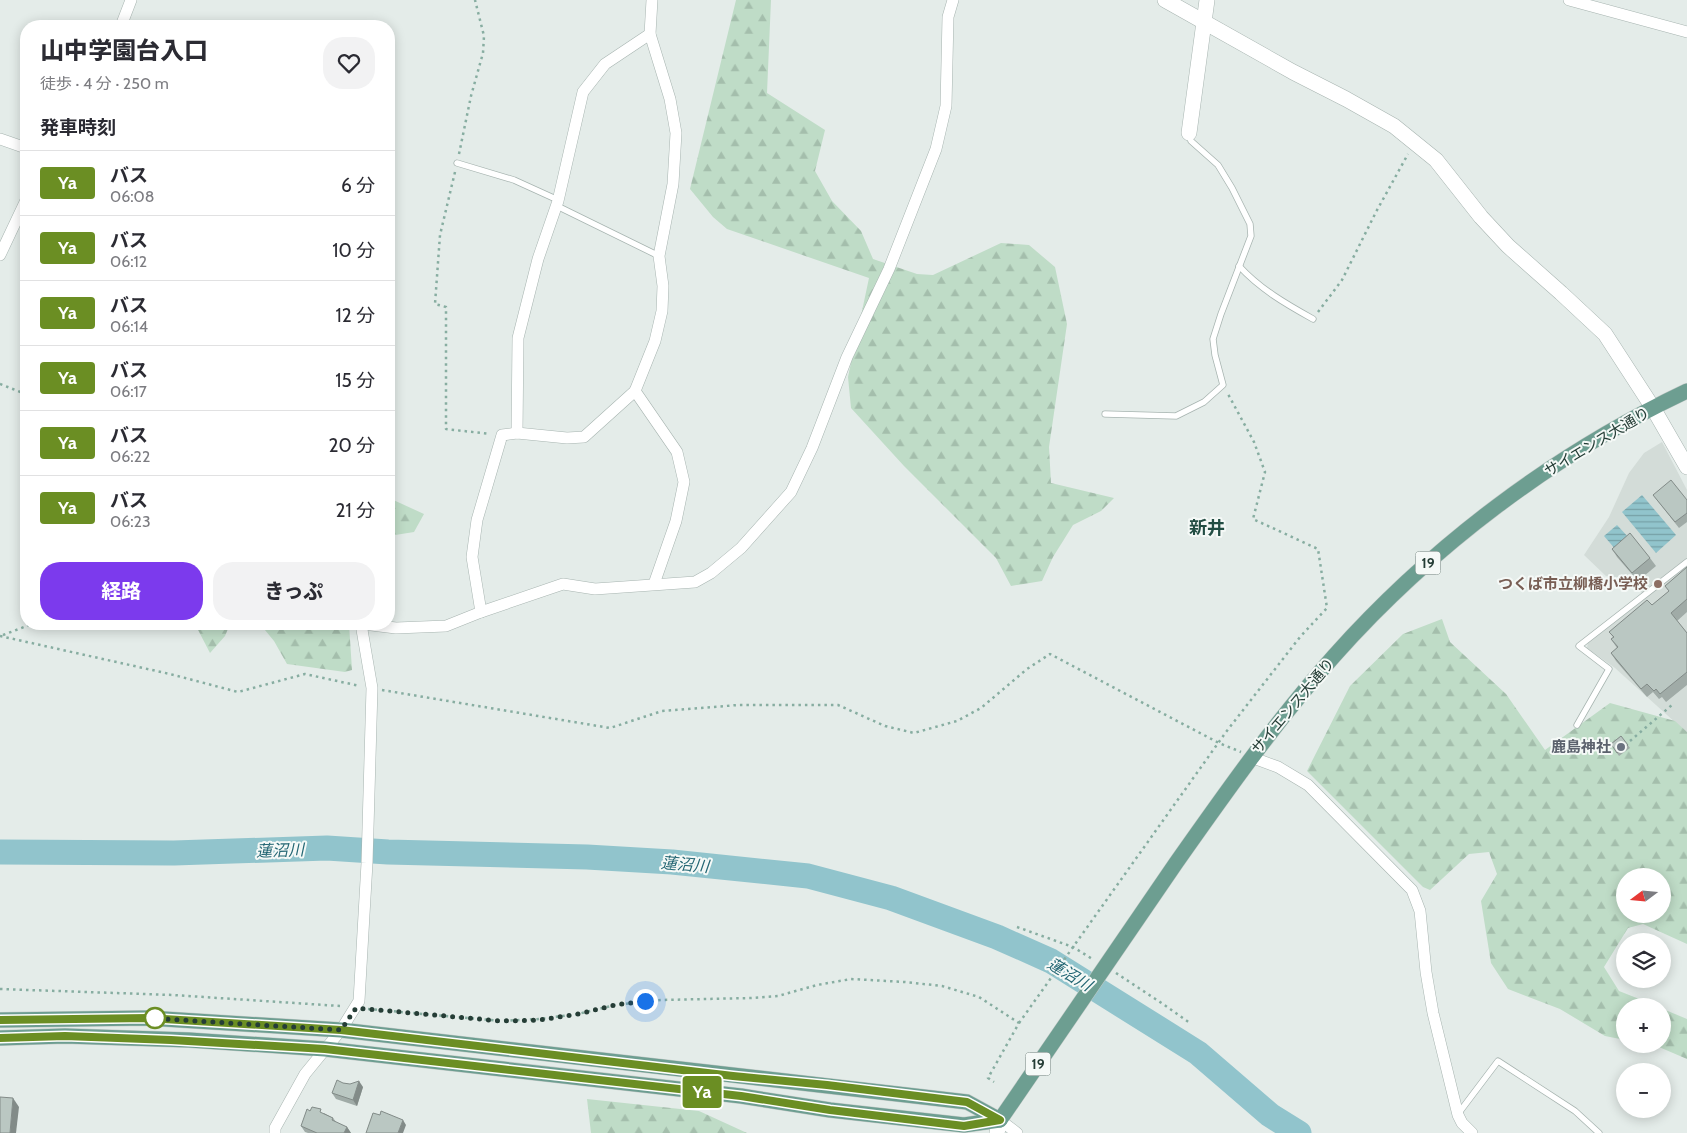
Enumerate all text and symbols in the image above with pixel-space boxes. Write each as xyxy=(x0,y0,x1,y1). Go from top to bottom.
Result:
text: 山中学園台入口 xyxy=(40,36,208,65)
button: heart xyxy=(323,37,375,89)
text: 徒歩 · 4 分 · 250 m xyxy=(40,74,169,93)
text: 発車時刻 xyxy=(40,116,116,139)
text: バス xyxy=(110,164,148,187)
text: Ya xyxy=(58,172,77,194)
text: 6 分 xyxy=(341,174,375,197)
text: 06:08 xyxy=(110,187,154,206)
text: バス xyxy=(110,229,148,252)
text: Ya xyxy=(58,237,77,259)
text: 10 分 xyxy=(332,239,375,262)
text: 06:12 xyxy=(110,252,147,271)
text: バス xyxy=(110,294,148,317)
text: Ya xyxy=(58,302,77,324)
text: 12 分 xyxy=(336,304,375,327)
text: 06:14 xyxy=(110,317,148,336)
text: バス xyxy=(110,359,148,382)
text: Ya xyxy=(58,367,77,389)
text: 15 分 xyxy=(335,369,375,392)
text: 06:17 xyxy=(110,382,147,401)
street label: サイエンス大通り xyxy=(1541,403,1653,481)
text: バス xyxy=(110,424,148,447)
text: Ya xyxy=(58,432,77,454)
text: 20 分 xyxy=(329,434,375,457)
text: 06:22 xyxy=(110,447,150,466)
text: バス xyxy=(110,489,148,512)
text: Ya xyxy=(58,497,77,519)
text: 21 分 xyxy=(336,499,375,522)
text: 06:23 xyxy=(110,512,151,531)
district label: 新井 xyxy=(1189,517,1225,539)
road number: 19 xyxy=(1416,552,1440,574)
button: 経路 xyxy=(40,562,203,620)
button: きっぷ xyxy=(213,562,375,620)
place label: つくば市立柳橋小学校 xyxy=(1498,575,1648,593)
marker: つくば市立柳橋小学校 xyxy=(1652,578,1664,590)
street label: サイエンス大通り xyxy=(1248,654,1338,758)
place label: 鹿島神社 xyxy=(1551,738,1611,756)
marker: 鹿島神社 xyxy=(1615,741,1627,753)
water label: 蓮沼川 xyxy=(256,840,306,861)
water label: 蓮沼川 xyxy=(660,853,712,876)
north arrow xyxy=(1616,868,1671,922)
map controls xyxy=(1616,868,1671,1118)
button: layers xyxy=(1616,933,1671,988)
water label: 蓮沼川 xyxy=(1044,954,1097,996)
your location xyxy=(633,989,658,1014)
button: + xyxy=(1616,998,1671,1053)
unlabelled marker xyxy=(144,1007,166,1029)
road number: 19 xyxy=(1026,1052,1050,1076)
button: − xyxy=(1616,1063,1671,1118)
line badge: Ya xyxy=(680,1076,724,1108)
text: Ya xyxy=(693,1081,711,1103)

